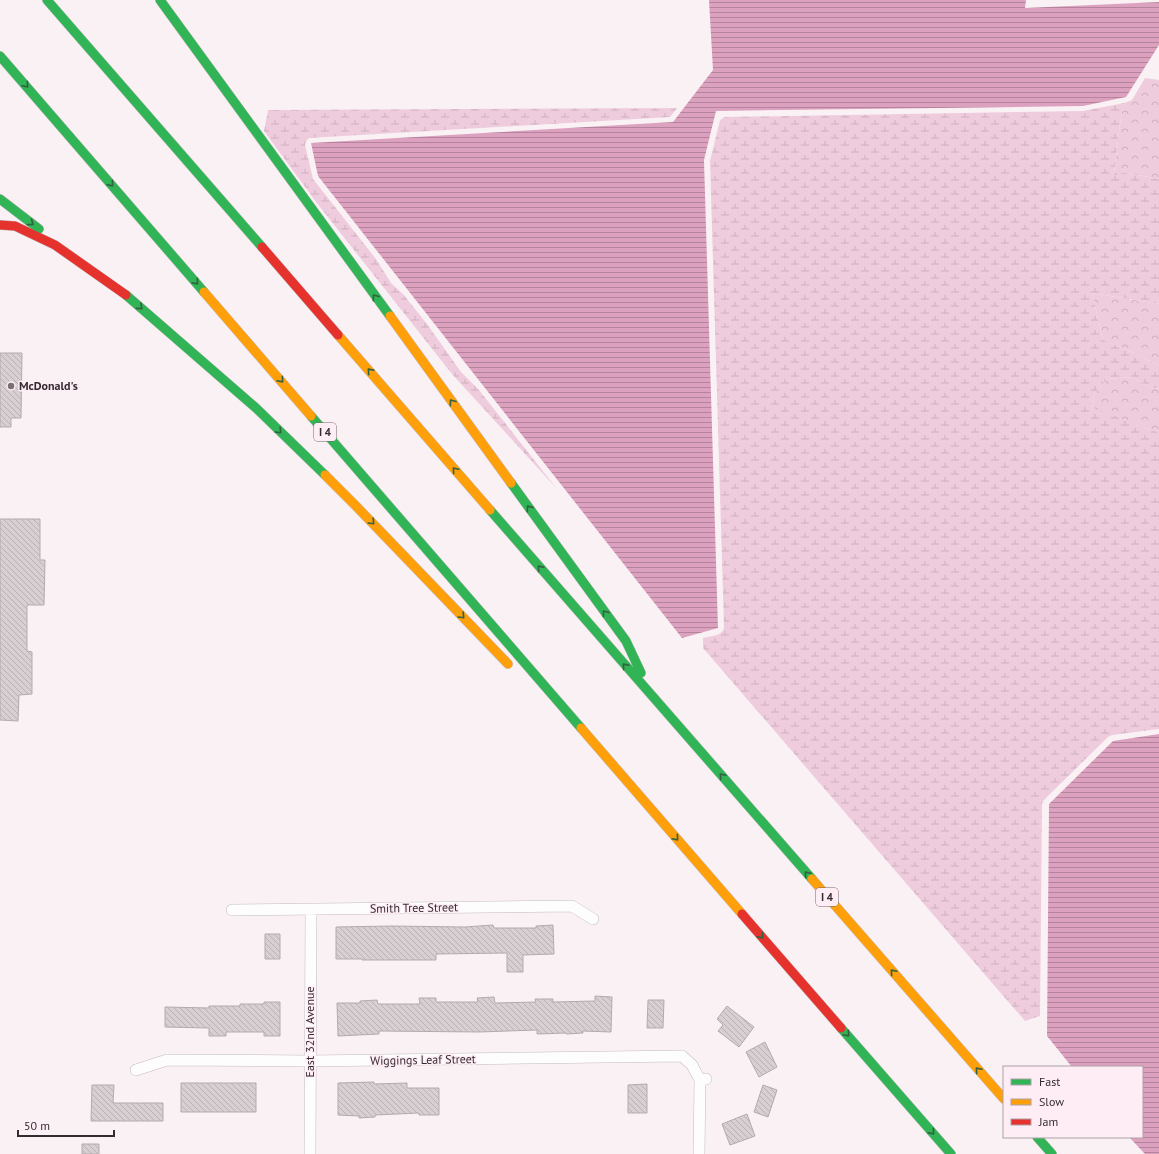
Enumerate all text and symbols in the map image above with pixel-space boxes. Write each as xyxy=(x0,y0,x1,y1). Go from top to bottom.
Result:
one-way arrow xyxy=(21,81,28,88)
one-way arrow xyxy=(106,179,113,186)
one-way arrow xyxy=(27,218,34,225)
one-way arrow xyxy=(191,277,198,285)
one-way arrow xyxy=(373,295,380,302)
one-way arrow xyxy=(136,303,143,310)
one-way arrow xyxy=(367,369,374,376)
one-way arrow xyxy=(276,376,283,383)
place label: McDonald's xyxy=(19,378,78,393)
marker: McDonald's xyxy=(6,381,16,391)
one-way arrow xyxy=(450,400,457,407)
road number: I 4 xyxy=(314,423,336,441)
one-way arrow xyxy=(274,426,282,434)
one-way arrow xyxy=(452,467,459,474)
one-way arrow xyxy=(526,505,533,512)
one-way arrow xyxy=(367,517,374,525)
one-way arrow xyxy=(538,565,545,572)
one-way arrow xyxy=(603,610,610,617)
one-way arrow xyxy=(457,611,465,619)
one-way arrow xyxy=(623,663,630,671)
one-way arrow xyxy=(719,774,726,781)
one-way arrow xyxy=(671,833,678,840)
one-way arrow xyxy=(805,871,812,879)
road number: I 4 xyxy=(816,888,838,906)
street label: Smith Tree Street xyxy=(370,899,458,916)
one-way arrow xyxy=(757,931,764,938)
one-way arrow xyxy=(890,969,897,977)
street label: East 32nd Avenue xyxy=(302,986,317,1078)
one-way arrow xyxy=(842,1029,849,1036)
street label: Wiggings Leaf Street xyxy=(370,1051,476,1068)
legend xyxy=(1003,1066,1143,1138)
one-way arrow xyxy=(976,1067,983,1075)
text: Fast xyxy=(1039,1074,1060,1089)
text: Slow xyxy=(1039,1094,1064,1109)
scale bar xyxy=(18,1112,114,1138)
text: Jam xyxy=(1038,1114,1058,1129)
text: 50 m xyxy=(24,1118,50,1133)
one-way arrow xyxy=(927,1127,934,1134)

